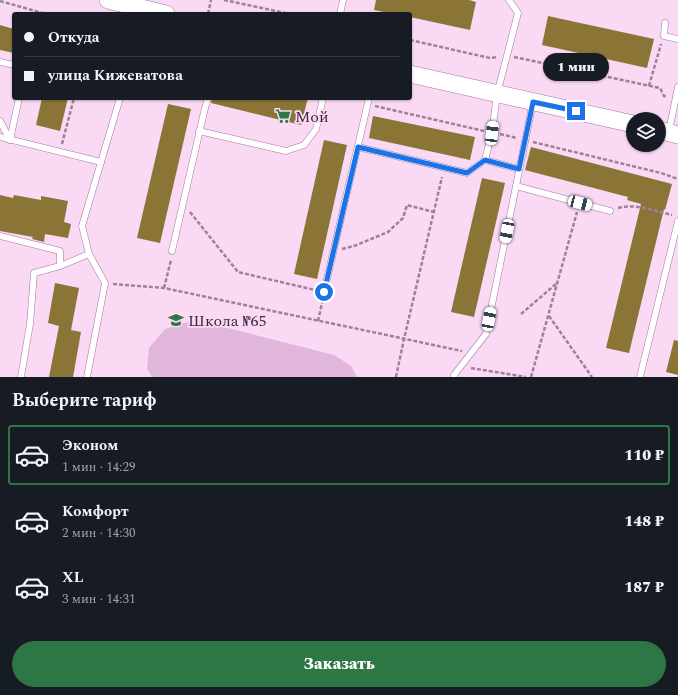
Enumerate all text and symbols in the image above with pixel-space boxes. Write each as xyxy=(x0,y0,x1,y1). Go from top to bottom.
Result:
text: Откуда xyxy=(48,26,100,49)
callout: 1 мин xyxy=(543,53,609,81)
text: 1 мин xyxy=(557,57,595,77)
text: улица Кижеватова xyxy=(48,64,183,87)
route end xyxy=(567,102,585,120)
place label: Мой xyxy=(295,105,329,129)
supermarket icon: Мой xyxy=(274,107,292,125)
map controls xyxy=(626,112,666,152)
button: layers xyxy=(626,112,666,152)
car xyxy=(485,120,499,146)
car xyxy=(567,194,593,212)
car xyxy=(499,218,515,244)
route start xyxy=(315,283,333,301)
car xyxy=(481,306,497,332)
place label: Школа №65 xyxy=(188,309,267,333)
school or university icon: Школа №65 xyxy=(167,311,185,329)
text: Выберите тариф xyxy=(12,387,157,414)
text: Эконом xyxy=(62,434,118,457)
icon: car xyxy=(14,437,50,473)
text: 110 ₽ xyxy=(624,444,664,467)
text: 1 мин · 14:29 xyxy=(62,457,135,477)
text: Комфорт xyxy=(62,500,129,523)
icon: car xyxy=(14,503,50,539)
text: 148 ₽ xyxy=(624,510,664,533)
text: 2 мин · 14:30 xyxy=(62,523,135,543)
text: XL xyxy=(62,566,83,589)
icon: car xyxy=(14,569,50,605)
text: 187 ₽ xyxy=(624,576,664,599)
text: 3 мин · 14:31 xyxy=(62,589,135,609)
button: Заказать xyxy=(12,641,666,687)

